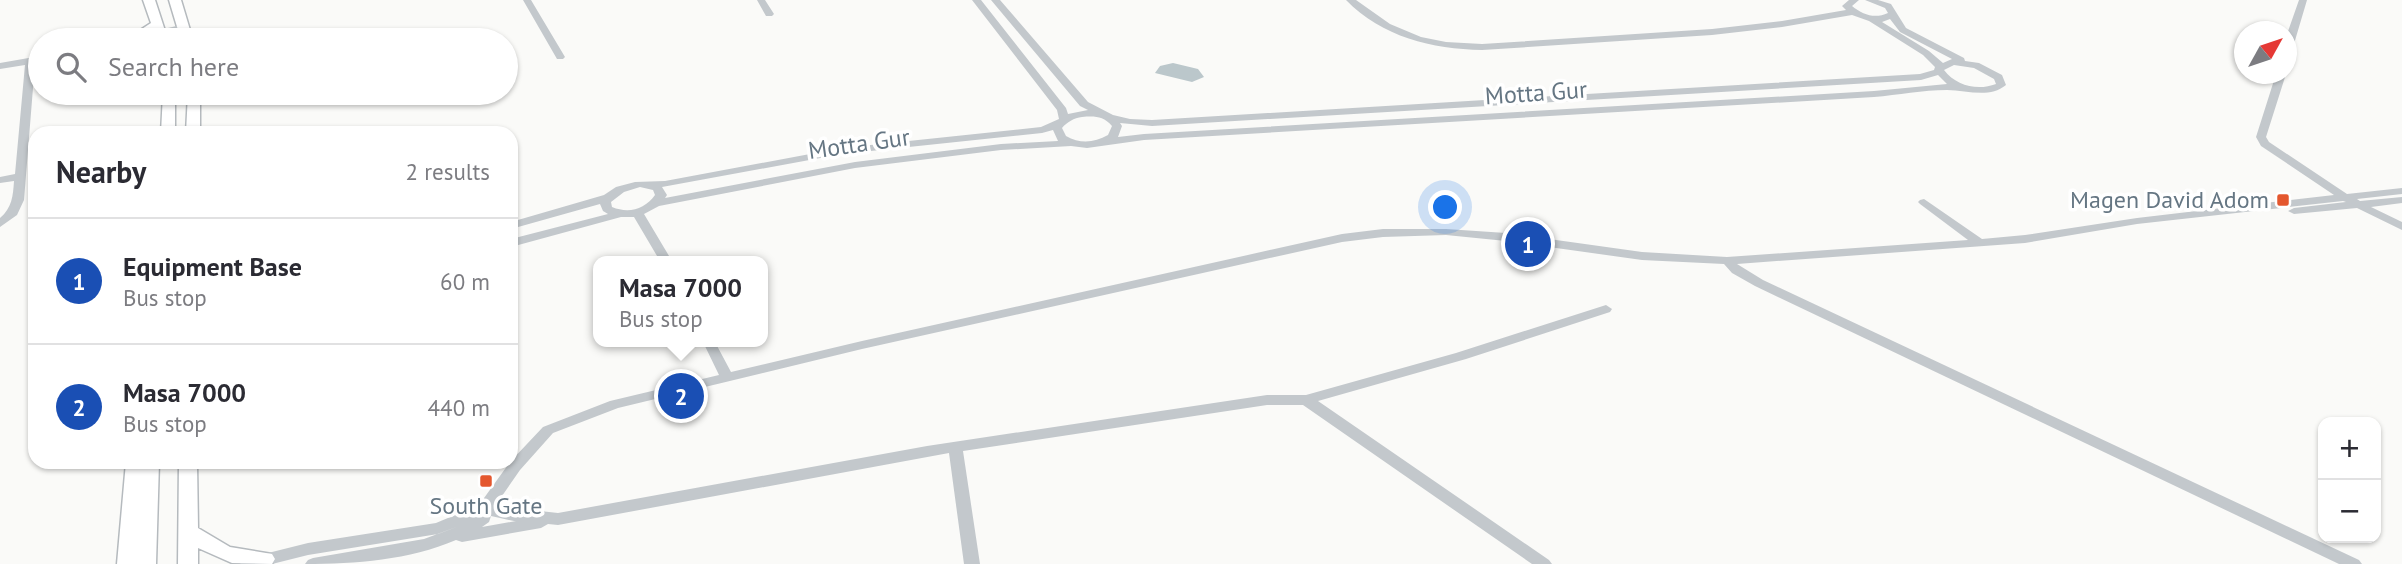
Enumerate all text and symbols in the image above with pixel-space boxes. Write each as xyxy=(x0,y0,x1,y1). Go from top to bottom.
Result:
north arrow xyxy=(2234,21,2297,84)
search box xyxy=(28,28,518,105)
icon: search xyxy=(52,48,90,86)
text: Search here xyxy=(108,50,239,83)
street label: Motta Gur xyxy=(1484,73,1588,112)
street label: Motta Gur xyxy=(806,121,912,166)
text: Nearby xyxy=(56,152,146,191)
text: 2 results xyxy=(406,157,490,186)
place label: Magen David Adom xyxy=(2070,184,2269,215)
your location xyxy=(1428,190,1462,224)
marker: Magen David Adom xyxy=(2275,192,2291,208)
pin: 1 xyxy=(1505,218,1551,270)
text: Equipment Base xyxy=(123,250,302,283)
popup xyxy=(593,256,768,347)
text: 1 xyxy=(72,267,86,296)
text: 60 m xyxy=(440,267,490,296)
text: Masa 7000 xyxy=(619,271,742,304)
text: Bus stop xyxy=(123,283,207,312)
text: Bus stop xyxy=(619,304,703,333)
pin: 2 xyxy=(658,370,704,422)
text: Masa 7000 xyxy=(123,376,246,409)
text: 2 xyxy=(72,393,86,422)
text: 440 m xyxy=(428,393,490,422)
text: Bus stop xyxy=(123,409,207,438)
map controls xyxy=(2318,417,2381,543)
button: + xyxy=(2318,417,2381,480)
marker: South Gate xyxy=(478,473,494,489)
button: − xyxy=(2318,480,2381,543)
place label: South Gate xyxy=(430,490,542,521)

